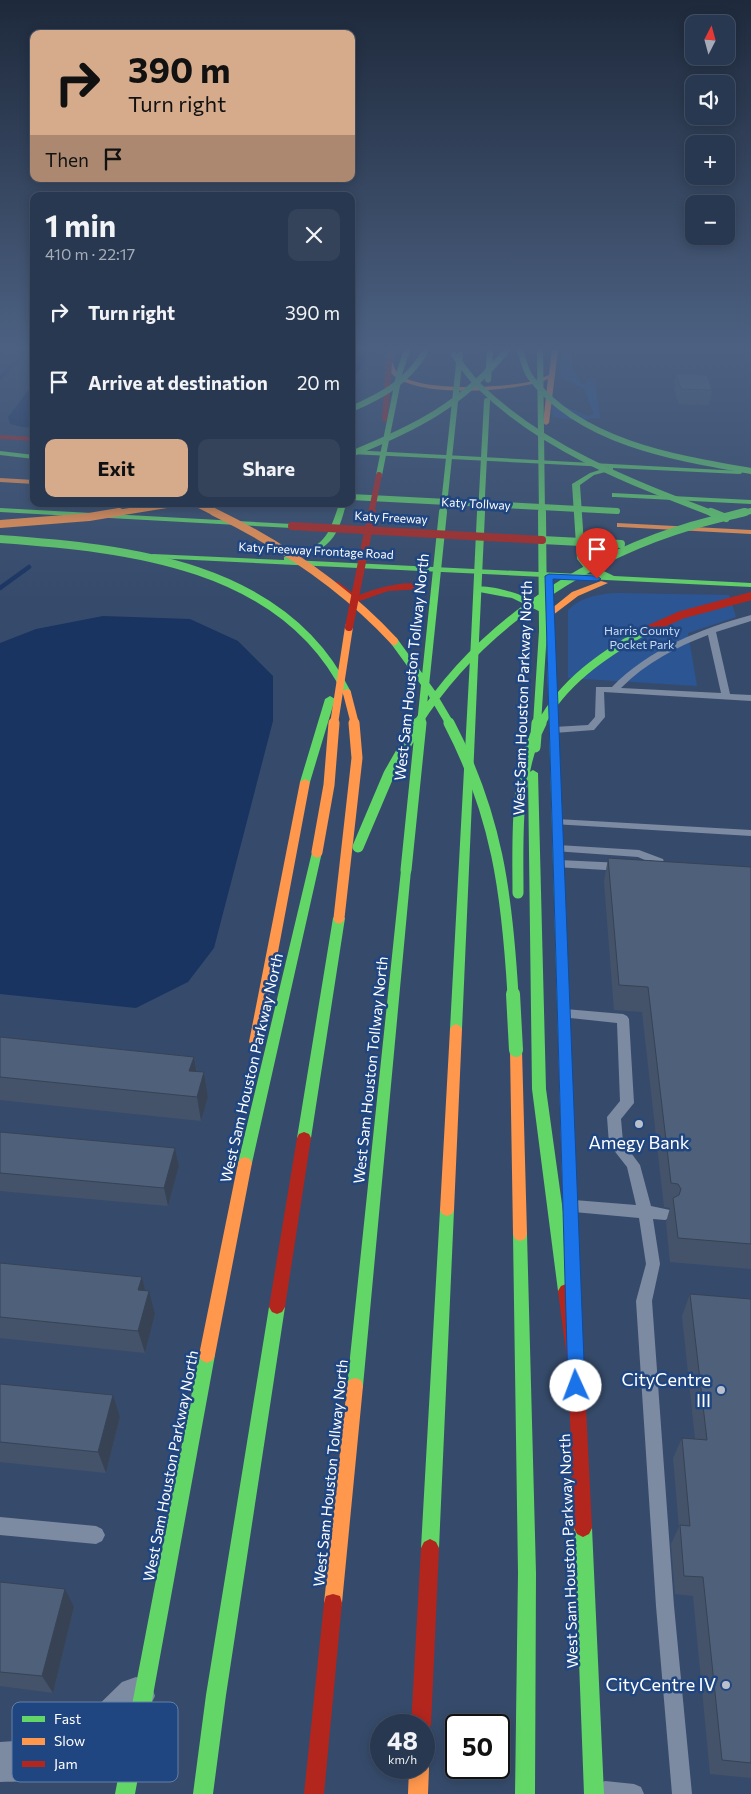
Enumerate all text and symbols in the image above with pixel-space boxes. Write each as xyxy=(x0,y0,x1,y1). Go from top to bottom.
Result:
north arrow xyxy=(685,15,735,65)
map controls xyxy=(685,15,735,245)
text: 390 m xyxy=(128,47,230,90)
icon: right xyxy=(45,50,110,115)
button: sound xyxy=(685,75,735,125)
text: Turn right xyxy=(128,90,226,117)
button: + xyxy=(685,135,735,185)
icon: arrive xyxy=(99,145,127,173)
text: Then xyxy=(45,148,89,171)
button: − xyxy=(685,195,735,245)
text: 1 min xyxy=(45,206,116,243)
button: close xyxy=(288,209,340,261)
text: 410 m · 22:17 xyxy=(45,244,135,263)
icon: right xyxy=(45,298,73,326)
text: Turn right xyxy=(88,301,175,324)
text: 390 m xyxy=(285,301,340,324)
icon: arrive xyxy=(45,368,73,396)
text: Arrive at destination xyxy=(88,371,268,394)
text: 20 m xyxy=(297,371,340,394)
button: Exit xyxy=(45,439,188,497)
button: Share xyxy=(198,439,340,497)
street label: Katy Tollway xyxy=(441,494,511,512)
street label: Katy Freeway xyxy=(354,508,428,526)
pin xyxy=(576,528,618,579)
icon: arrive xyxy=(583,535,611,563)
street label: Katy Freeway Frontage Road xyxy=(238,539,394,561)
street label: West Sam Houston Tollway North xyxy=(390,552,432,782)
street label: West Sam Houston Parkway North xyxy=(509,580,535,816)
park label: Harris County Pocket Park xyxy=(604,623,680,651)
street label: West Sam Houston Parkway North xyxy=(216,951,286,1184)
street label: West Sam Houston Tollway North xyxy=(349,955,391,1185)
marker: Amegy Bank xyxy=(633,1118,645,1130)
place label: Amegy Bank xyxy=(588,1131,690,1153)
street label: West Sam Houston Parkway North xyxy=(139,1349,201,1583)
street label: West Sam Houston Tollway North xyxy=(309,1358,351,1588)
position arrow xyxy=(549,1359,601,1411)
place label: CityCentre III xyxy=(621,1368,711,1411)
marker: CityCentre III xyxy=(715,1384,727,1396)
street label: West Sam Houston Parkway North xyxy=(555,1433,581,1669)
place label: CityCentre IV xyxy=(606,1673,716,1695)
marker: CityCentre IV xyxy=(720,1679,732,1691)
legend xyxy=(12,1702,178,1782)
text: Fast xyxy=(54,1710,81,1727)
speed limit sign: 50 xyxy=(445,1714,510,1779)
text: 48 xyxy=(387,1725,418,1755)
text: Slow xyxy=(54,1732,85,1749)
text: km/h xyxy=(388,1752,417,1766)
text: Jam xyxy=(54,1755,78,1772)

